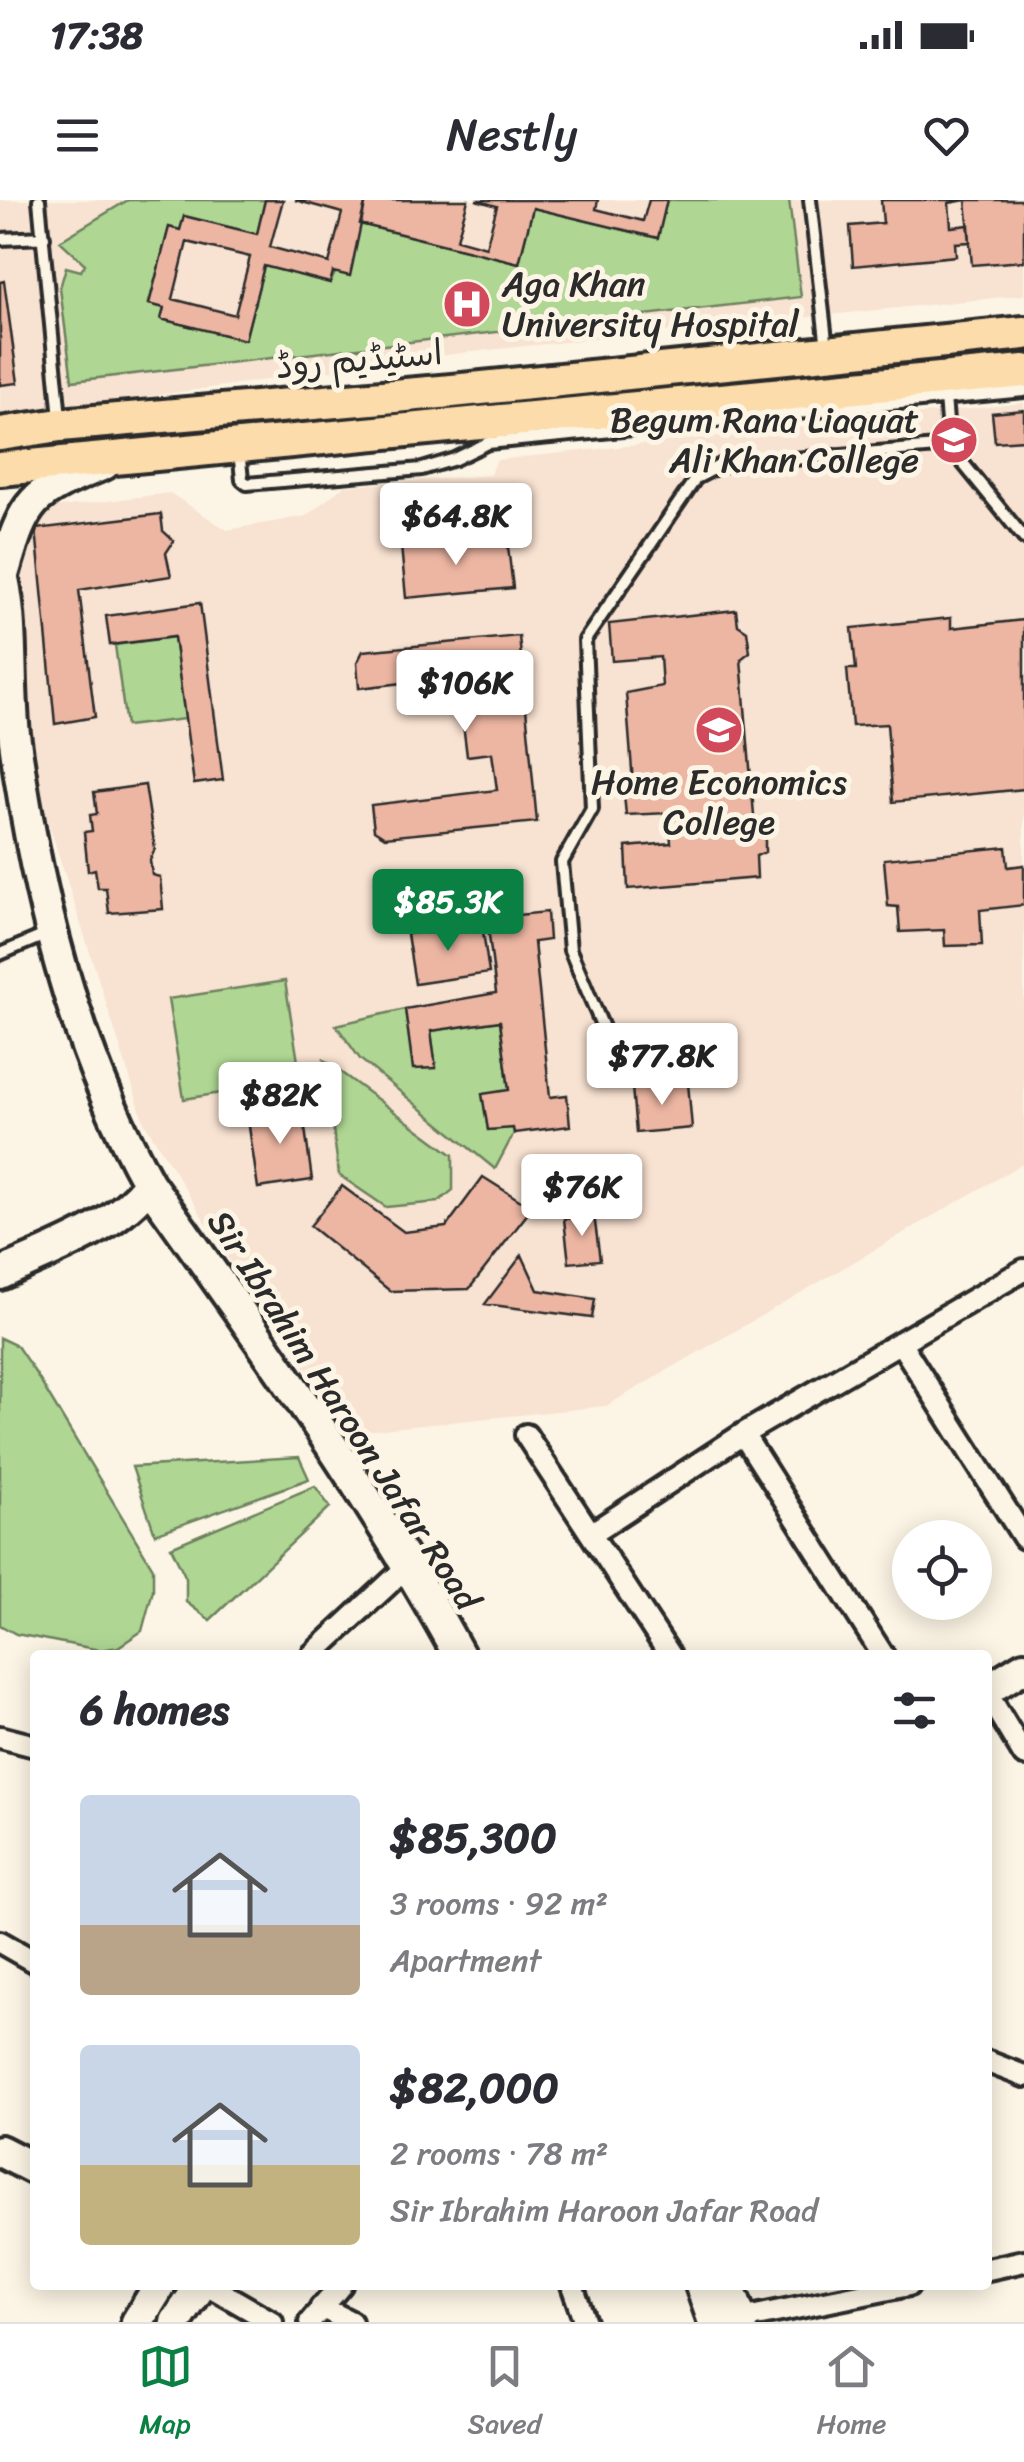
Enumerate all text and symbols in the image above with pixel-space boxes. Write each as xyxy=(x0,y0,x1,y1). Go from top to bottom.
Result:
text: 17:38 xyxy=(50,2,143,69)
text: Nestly xyxy=(447,95,577,175)
icon: menu xyxy=(50,108,105,163)
icon: heart xyxy=(919,108,974,163)
place label: Aga Khan University Hospital xyxy=(501,253,800,355)
hospital icon: Aga Khan University Hospital xyxy=(441,278,493,330)
street label: اسٹیڈیم روڈ xyxy=(273,321,445,397)
place label: Begum Rana Liaquat Ali Khan College xyxy=(610,389,919,491)
school or university icon: Begum Rana Liaquat Ali Khan College xyxy=(928,414,980,466)
pin: $64.8K xyxy=(375,483,537,568)
text: $64.8K xyxy=(402,487,510,544)
pin: $106K xyxy=(395,650,535,735)
text: $106K xyxy=(418,654,512,711)
school or university icon: Home Economics College xyxy=(693,704,745,756)
place label: Home Economics College xyxy=(591,751,848,853)
pin: $85.3K xyxy=(367,869,529,954)
text: $85.3K xyxy=(394,873,502,930)
pin: $77.8K xyxy=(581,1023,743,1108)
text: $77.8K xyxy=(609,1027,715,1084)
pin: $82K xyxy=(221,1062,339,1147)
text: $82K xyxy=(241,1066,319,1123)
pin: $76K xyxy=(523,1154,641,1239)
text: $76K xyxy=(543,1158,621,1215)
street label: Sir Ibrahim Haroon Jafar Road xyxy=(191,1197,499,1625)
map controls xyxy=(892,1520,992,1620)
button: locate xyxy=(892,1520,992,1620)
text: 6 homes xyxy=(80,1673,229,1747)
icon: filters xyxy=(887,1683,942,1738)
text: $85,300 xyxy=(390,1801,557,1875)
icon: home xyxy=(160,1835,280,1955)
text: 3 rooms · 92 m² xyxy=(390,1875,608,1932)
text: Apartment xyxy=(390,1932,541,1989)
text: $82,000 xyxy=(390,2051,559,2125)
icon: home xyxy=(160,2085,280,2205)
text: 2 rooms · 78 m² xyxy=(390,2125,608,2182)
text: Sir Ibrahim Haroon Jafar Road xyxy=(390,2182,818,2239)
tab: Map xyxy=(138,2339,193,2448)
tab: Saved xyxy=(468,2339,541,2448)
tab: Home xyxy=(817,2339,886,2448)

